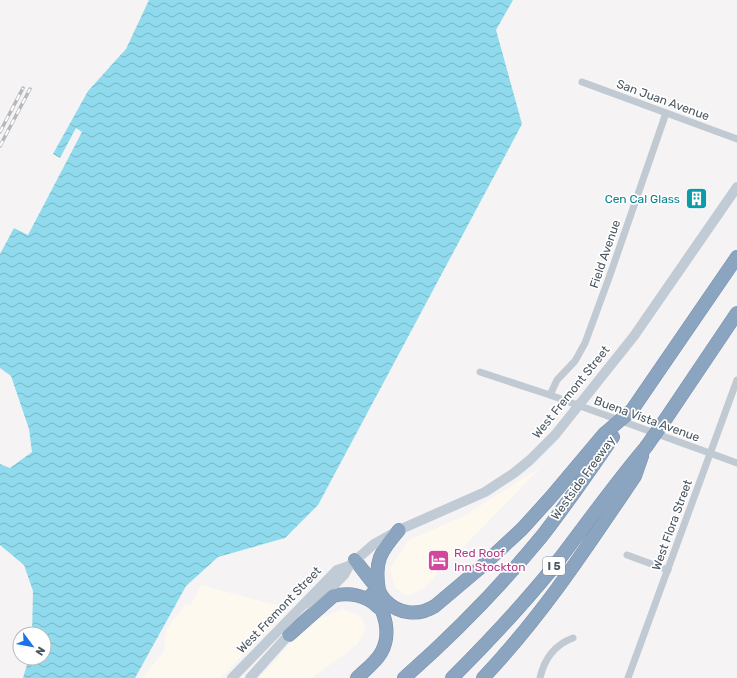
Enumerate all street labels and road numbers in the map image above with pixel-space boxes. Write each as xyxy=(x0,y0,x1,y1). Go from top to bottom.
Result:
street label: San Juan Avenue xyxy=(615,77,712,123)
street label: Field Avenue xyxy=(587,218,623,290)
street label: West Fremont Street xyxy=(529,343,613,441)
street label: Buena Vista Avenue xyxy=(592,393,702,445)
street label: Westside Freeway xyxy=(548,433,618,522)
street label: West Flora Street xyxy=(649,478,695,572)
road number: I 5 xyxy=(543,557,565,575)
street label: West Fremont Street xyxy=(234,564,324,656)

